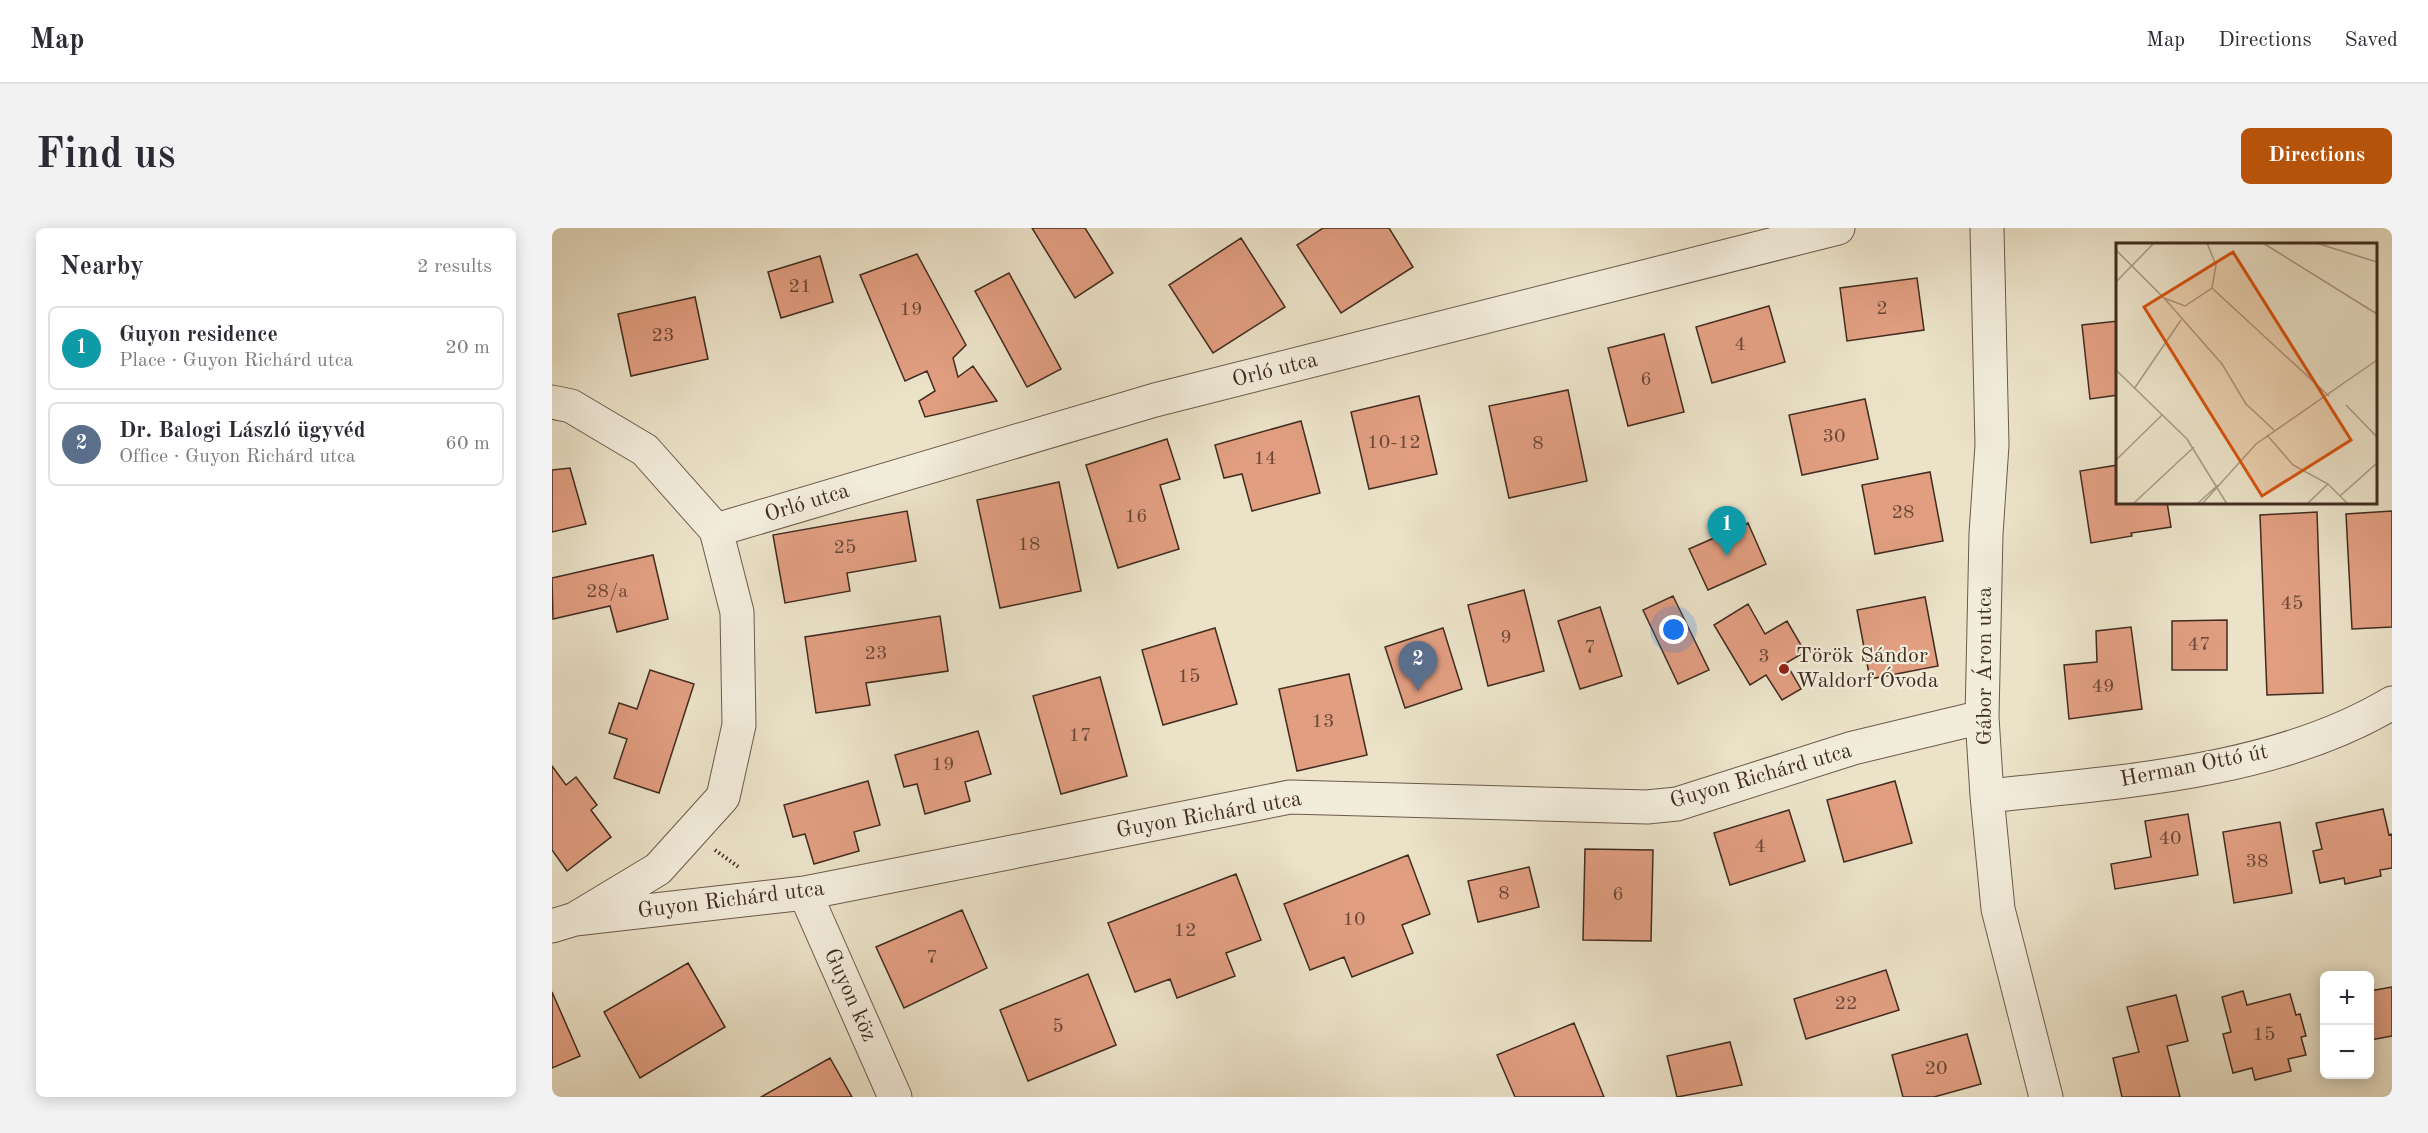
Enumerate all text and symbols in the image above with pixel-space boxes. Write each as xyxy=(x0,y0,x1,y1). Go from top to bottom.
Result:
text: Map xyxy=(30,27,84,55)
text: Map xyxy=(2146,30,2185,51)
text: Directions xyxy=(2218,30,2312,51)
text: Saved xyxy=(2345,30,2398,51)
button: Directions xyxy=(2241,128,2392,184)
text: Find us xyxy=(36,135,175,177)
inset map xyxy=(2116,243,2377,504)
text: Nearby xyxy=(60,254,144,280)
text: 2 results xyxy=(417,257,492,277)
house number: 21 xyxy=(788,277,812,297)
house number: 2 xyxy=(1876,299,1888,319)
house number: 19 xyxy=(899,300,923,320)
text: Guyon residence xyxy=(119,324,278,346)
house number: 23 xyxy=(651,326,675,346)
house number: 4 xyxy=(1734,335,1746,355)
text: 1 xyxy=(76,338,87,358)
text: 20 m xyxy=(445,338,490,358)
street label: Orló utca xyxy=(1230,349,1320,391)
text: Place · Guyon Richárd utca xyxy=(119,351,353,371)
house number: 6 xyxy=(1640,370,1652,390)
text: Dr. Balogi László ügyvéd xyxy=(119,420,366,442)
house number: 30 xyxy=(1822,427,1846,447)
house number: 10-12 xyxy=(1367,433,1421,453)
text: 2 xyxy=(76,434,87,454)
text: 60 m xyxy=(445,434,490,454)
house number: 8 xyxy=(1532,434,1544,454)
text: Office · Guyon Richárd utca xyxy=(119,447,356,467)
house number: 14 xyxy=(1253,449,1277,469)
street label: Orló utca xyxy=(762,480,852,526)
house number: 28 xyxy=(1891,503,1915,523)
pin: 1 xyxy=(1708,506,1746,556)
house number: 16 xyxy=(1124,507,1148,527)
house number: 18 xyxy=(1017,535,1041,555)
house number: 25 xyxy=(833,538,857,558)
house number: 28/a xyxy=(586,582,628,602)
street label: Gábor Áron utca xyxy=(1971,586,1996,745)
house number: 45 xyxy=(2280,594,2304,614)
your location xyxy=(1659,615,1688,644)
house number: 9 xyxy=(1500,628,1512,648)
house number: 47 xyxy=(2187,635,2211,655)
house number: 7 xyxy=(1584,638,1596,658)
pin: 2 xyxy=(1398,642,1438,691)
house number: 23 xyxy=(864,644,888,664)
place label: Török Sándor Waldorf Óvoda xyxy=(1796,645,1939,692)
house number: 3 xyxy=(1758,647,1770,667)
marker: Török Sándor Waldorf Óvoda xyxy=(1777,662,1791,676)
house number: 15 xyxy=(1177,667,1201,687)
house number: 49 xyxy=(2091,677,2115,697)
house number: 13 xyxy=(1311,712,1335,732)
house number: 17 xyxy=(1068,726,1092,746)
street label: Guyon Richárd utca xyxy=(1668,740,1854,812)
street label: Herman Ottó út xyxy=(2118,741,2270,791)
house number: 19 xyxy=(931,755,955,775)
street label: Guyon Richárd utca xyxy=(1115,788,1304,842)
house number: 40 xyxy=(2158,829,2182,849)
house number: 4 xyxy=(1754,837,1766,857)
house number: 38 xyxy=(2245,852,2269,872)
street label: Guyon Richárd utca xyxy=(636,878,826,922)
house number: 8 xyxy=(1498,884,1510,904)
house number: 6 xyxy=(1612,885,1624,905)
house number: 10 xyxy=(1342,910,1366,930)
house number: 12 xyxy=(1173,921,1197,941)
street label: Guyon köz xyxy=(820,945,880,1045)
house number: 7 xyxy=(926,948,938,968)
map controls xyxy=(2320,971,2374,1079)
button: + xyxy=(2320,971,2374,1025)
house number: 22 xyxy=(1834,994,1858,1014)
house number: 5 xyxy=(1052,1017,1064,1037)
house number: 15 xyxy=(2252,1025,2276,1045)
button: − xyxy=(2320,1025,2374,1079)
house number: 20 xyxy=(1924,1059,1948,1079)

